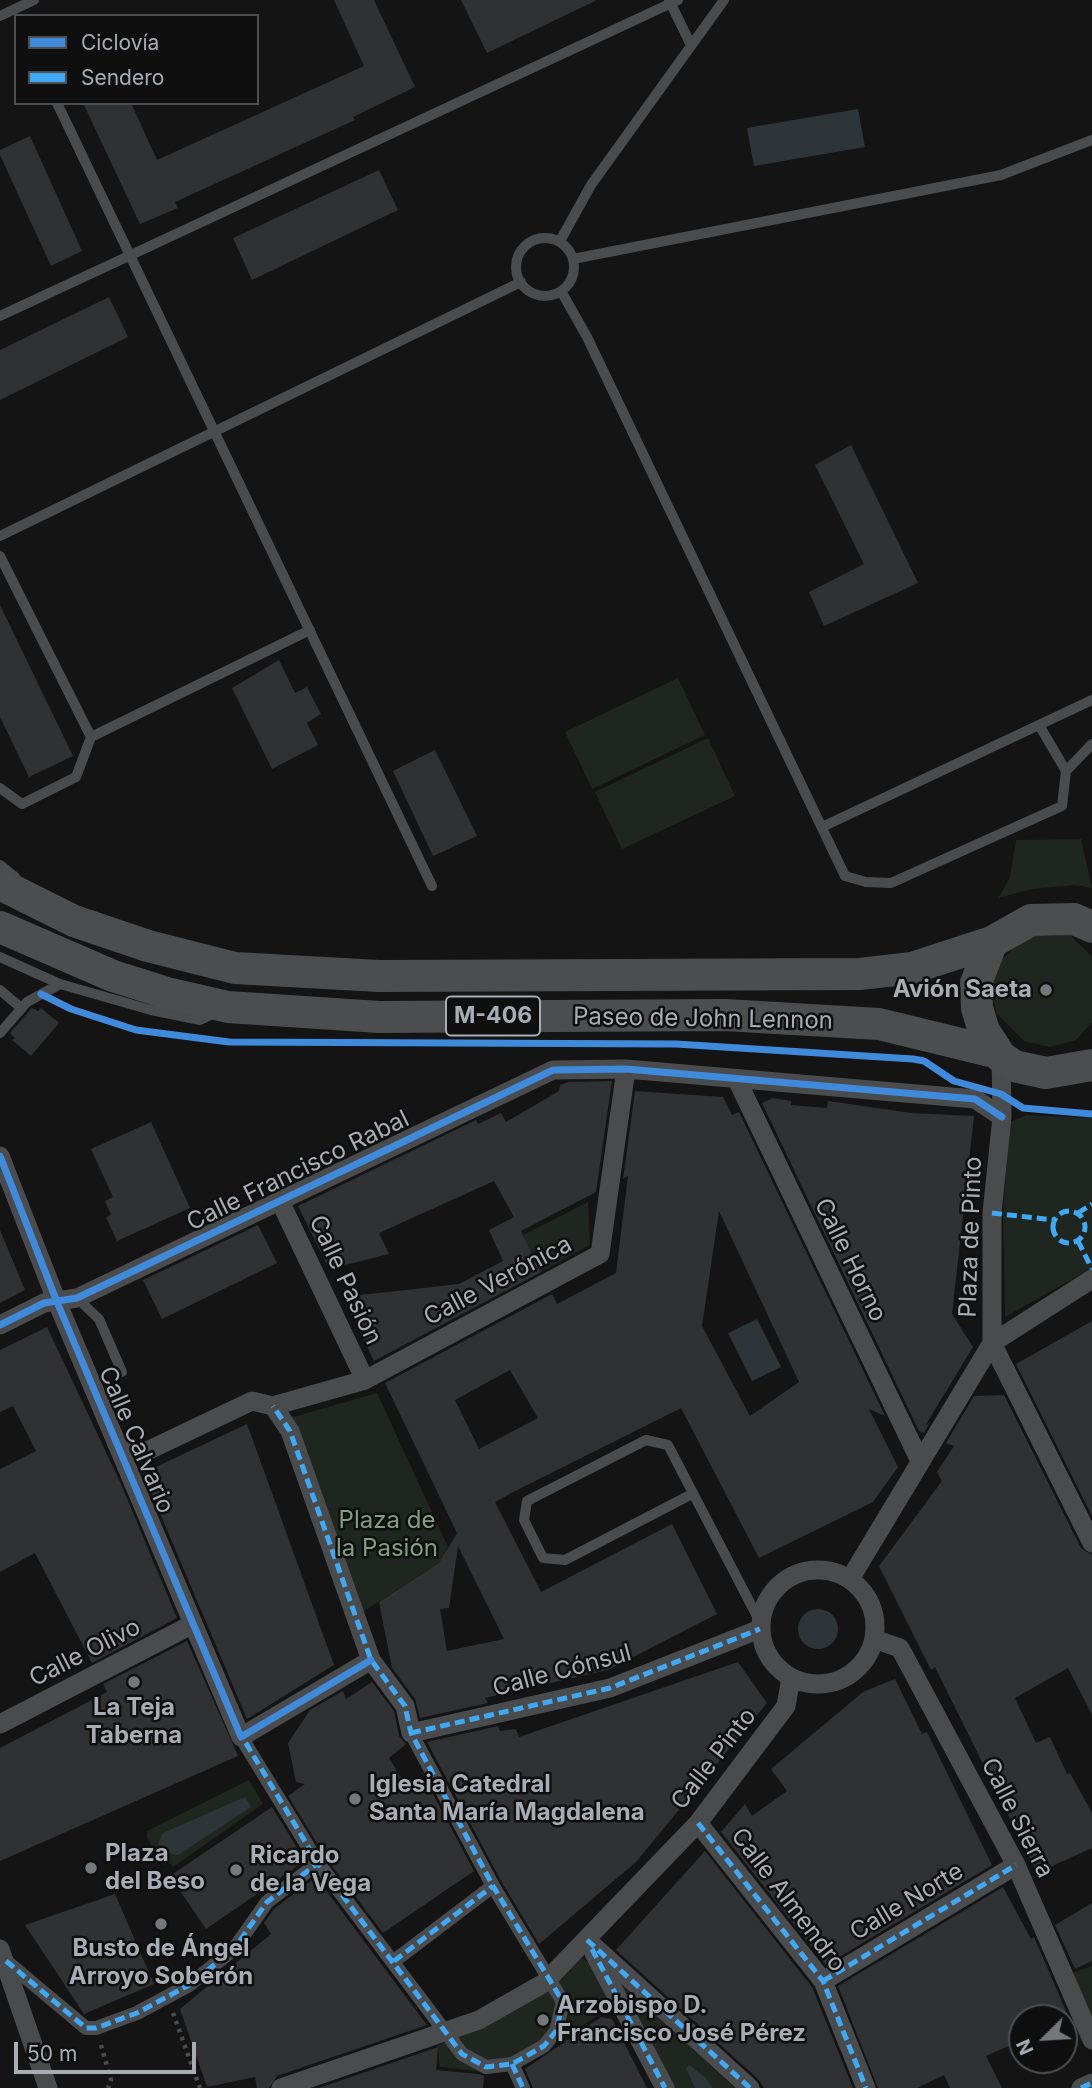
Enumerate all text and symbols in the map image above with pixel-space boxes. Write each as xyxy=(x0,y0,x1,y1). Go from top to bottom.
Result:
legend xyxy=(14,14,259,105)
text: Ciclovía xyxy=(81,30,159,55)
text: Sendero xyxy=(81,65,164,90)
place label: Avión Saeta xyxy=(893,976,1032,1004)
marker: Avión Saeta xyxy=(1038,982,1054,998)
road number: M-406 xyxy=(446,996,540,1036)
street label: Paseo de John Lennon xyxy=(573,1002,833,1036)
street label: Calle Francisco Rabal xyxy=(182,1105,414,1237)
street label: Plaza de Pinto xyxy=(954,1156,988,1318)
street label: Calle Horno xyxy=(808,1194,892,1326)
street label: Calle Pasión xyxy=(303,1211,387,1349)
street label: Calle Verónica xyxy=(419,1230,577,1332)
street label: Calle Calvario xyxy=(92,1362,180,1518)
park label: Plaza de la Pasión xyxy=(336,1507,438,1563)
street label: Calle Olivo xyxy=(25,1613,145,1693)
street label: Calle Cónsul xyxy=(490,1639,634,1703)
marker: La Teja Taberna xyxy=(126,1674,142,1690)
place label: La Teja Taberna xyxy=(86,1694,182,1750)
street label: Calle Pinto xyxy=(665,1703,763,1815)
street label: Calle Sierra xyxy=(975,1753,1059,1883)
place label: Iglesia Catedral Santa María Magdalena xyxy=(369,1771,645,1827)
marker: Iglesia Catedral Santa María Magdalena xyxy=(347,1791,363,1807)
street label: Calle Almendro xyxy=(725,1822,851,1978)
place label: Plaza del Beso xyxy=(105,1840,205,1896)
place label: Ricardo de la Vega xyxy=(250,1842,371,1898)
street label: Calle Norte xyxy=(845,1857,969,1947)
marker: Plaza del Beso xyxy=(83,1860,99,1876)
marker: Ricardo de la Vega xyxy=(228,1862,244,1878)
marker: Busto de Ángel Arroyo Soberón xyxy=(153,1916,169,1932)
place label: Busto de Ángel Arroyo Soberón xyxy=(69,1935,253,1991)
place label: Arzobispo D. Francisco José Pérez xyxy=(557,1992,806,2048)
north arrow xyxy=(1008,2004,1078,2074)
marker: Arzobispo D. Francisco José Pérez xyxy=(535,2012,551,2028)
scale bar xyxy=(18,2028,200,2072)
text: N xyxy=(1012,2036,1039,2058)
text: 50 m xyxy=(27,2041,77,2066)

